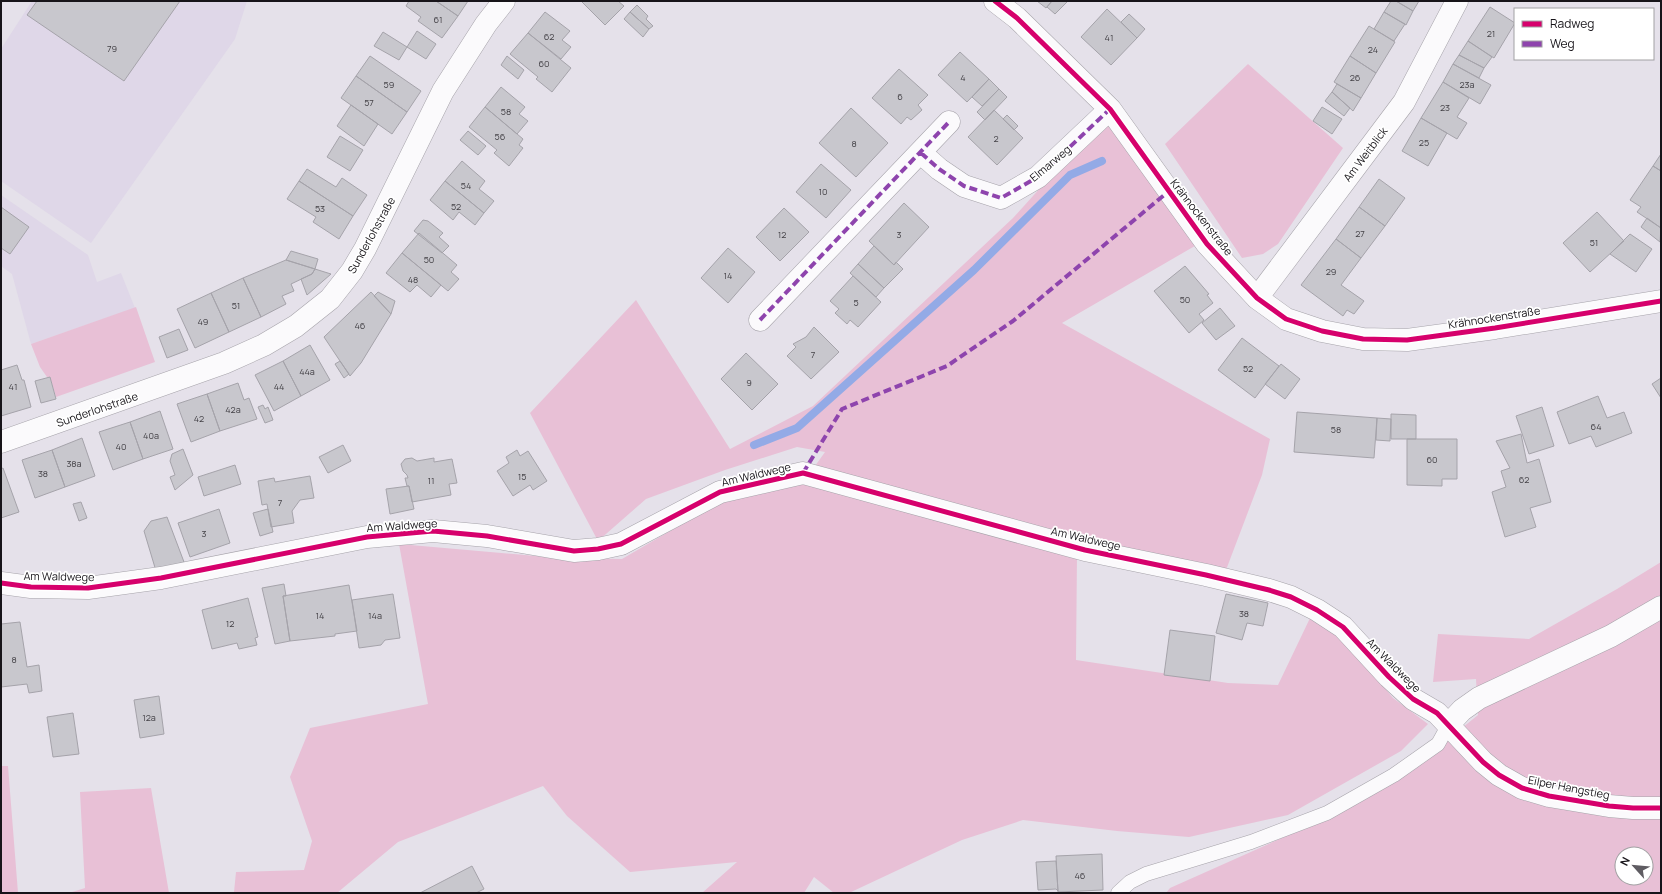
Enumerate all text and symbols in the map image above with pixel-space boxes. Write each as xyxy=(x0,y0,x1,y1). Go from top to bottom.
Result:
legend xyxy=(1514,8,1654,60)
house number: 61 xyxy=(434,13,442,26)
text: Radweg xyxy=(1550,15,1594,32)
house number: 21 xyxy=(1487,27,1495,40)
house number: 62 xyxy=(544,30,554,43)
house number: 41 xyxy=(1105,31,1113,44)
text: Weg xyxy=(1550,35,1575,52)
house number: 79 xyxy=(107,42,117,55)
house number: 24 xyxy=(1368,43,1378,56)
house number: 60 xyxy=(538,57,550,70)
house number: 4 xyxy=(960,71,966,84)
house number: 26 xyxy=(1350,71,1361,84)
house number: 59 xyxy=(384,78,394,91)
house number: 23a xyxy=(1459,78,1475,91)
house number: 6 xyxy=(897,90,903,103)
house number: 57 xyxy=(364,96,374,109)
house number: 23 xyxy=(1440,101,1450,114)
house number: 58 xyxy=(501,105,511,118)
street label: Am Weitblick xyxy=(1340,123,1391,184)
house number: 56 xyxy=(495,130,506,143)
house number: 2 xyxy=(993,132,999,145)
house number: 25 xyxy=(1419,136,1429,149)
house number: 8 xyxy=(851,137,857,150)
street label: Elmarweg xyxy=(1026,141,1074,185)
street label: Krähnockenstraße xyxy=(1167,176,1237,259)
house number: 54 xyxy=(461,179,471,192)
house number: 10 xyxy=(819,185,828,198)
street label: Sunderlohstraße xyxy=(344,194,399,276)
house number: 52 xyxy=(451,200,461,213)
house number: 53 xyxy=(315,202,325,215)
house number: 27 xyxy=(1355,227,1365,240)
house number: 12 xyxy=(778,228,786,241)
house number: 3 xyxy=(897,228,902,241)
house number: 51 xyxy=(1590,236,1598,249)
house number: 50 xyxy=(424,253,434,266)
house number: 29 xyxy=(1326,265,1336,278)
house number: 14 xyxy=(724,269,732,282)
house number: 48 xyxy=(408,273,418,286)
house number: 50 xyxy=(1180,293,1190,306)
house number: 5 xyxy=(853,296,859,309)
house number: 51 xyxy=(232,299,240,312)
street label: Krähnockenstraße xyxy=(1447,302,1542,332)
house number: 49 xyxy=(198,315,208,328)
house number: 46 xyxy=(355,319,366,332)
house number: 7 xyxy=(811,348,816,361)
house number: 52 xyxy=(1243,362,1253,375)
house number: 44a xyxy=(299,365,315,378)
house number: 9 xyxy=(746,376,752,389)
house number: 41 xyxy=(9,380,17,393)
house number: 44 xyxy=(274,380,284,393)
street label: Sunderlohstraße xyxy=(54,388,140,430)
house number: 42a xyxy=(225,403,241,416)
house number: 42 xyxy=(194,412,204,425)
house number: 64 xyxy=(1591,420,1601,433)
house number: 58 xyxy=(1331,423,1341,436)
house number: 40a xyxy=(143,429,159,442)
house number: 40 xyxy=(116,440,126,453)
house number: 60 xyxy=(1426,453,1438,466)
house number: 38a xyxy=(66,457,82,470)
street label: Am Waldwege xyxy=(720,459,793,489)
house number: 38 xyxy=(38,467,48,480)
house number: 15 xyxy=(518,470,526,483)
house number: 62 xyxy=(1519,473,1529,486)
house number: 11 xyxy=(427,474,435,487)
house number: 7 xyxy=(278,496,283,509)
street label: Am Waldwege xyxy=(366,515,439,535)
street label: Am Waldwege xyxy=(1050,523,1123,553)
house number: 3 xyxy=(202,527,207,540)
street label: Am Waldwege xyxy=(23,568,95,584)
house number: 38 xyxy=(1239,607,1249,620)
house number: 14 xyxy=(316,609,324,622)
house number: 14a xyxy=(368,609,382,622)
house number: 12 xyxy=(226,617,234,630)
street label: Am Waldwege xyxy=(1364,635,1425,696)
house number: 8 xyxy=(11,653,17,666)
house number: 12a xyxy=(142,711,156,724)
street label: Eilper Hangstieg xyxy=(1527,772,1611,802)
north arrow xyxy=(1614,846,1654,886)
text: N xyxy=(1616,854,1633,868)
house number: 46 xyxy=(1075,869,1086,882)

